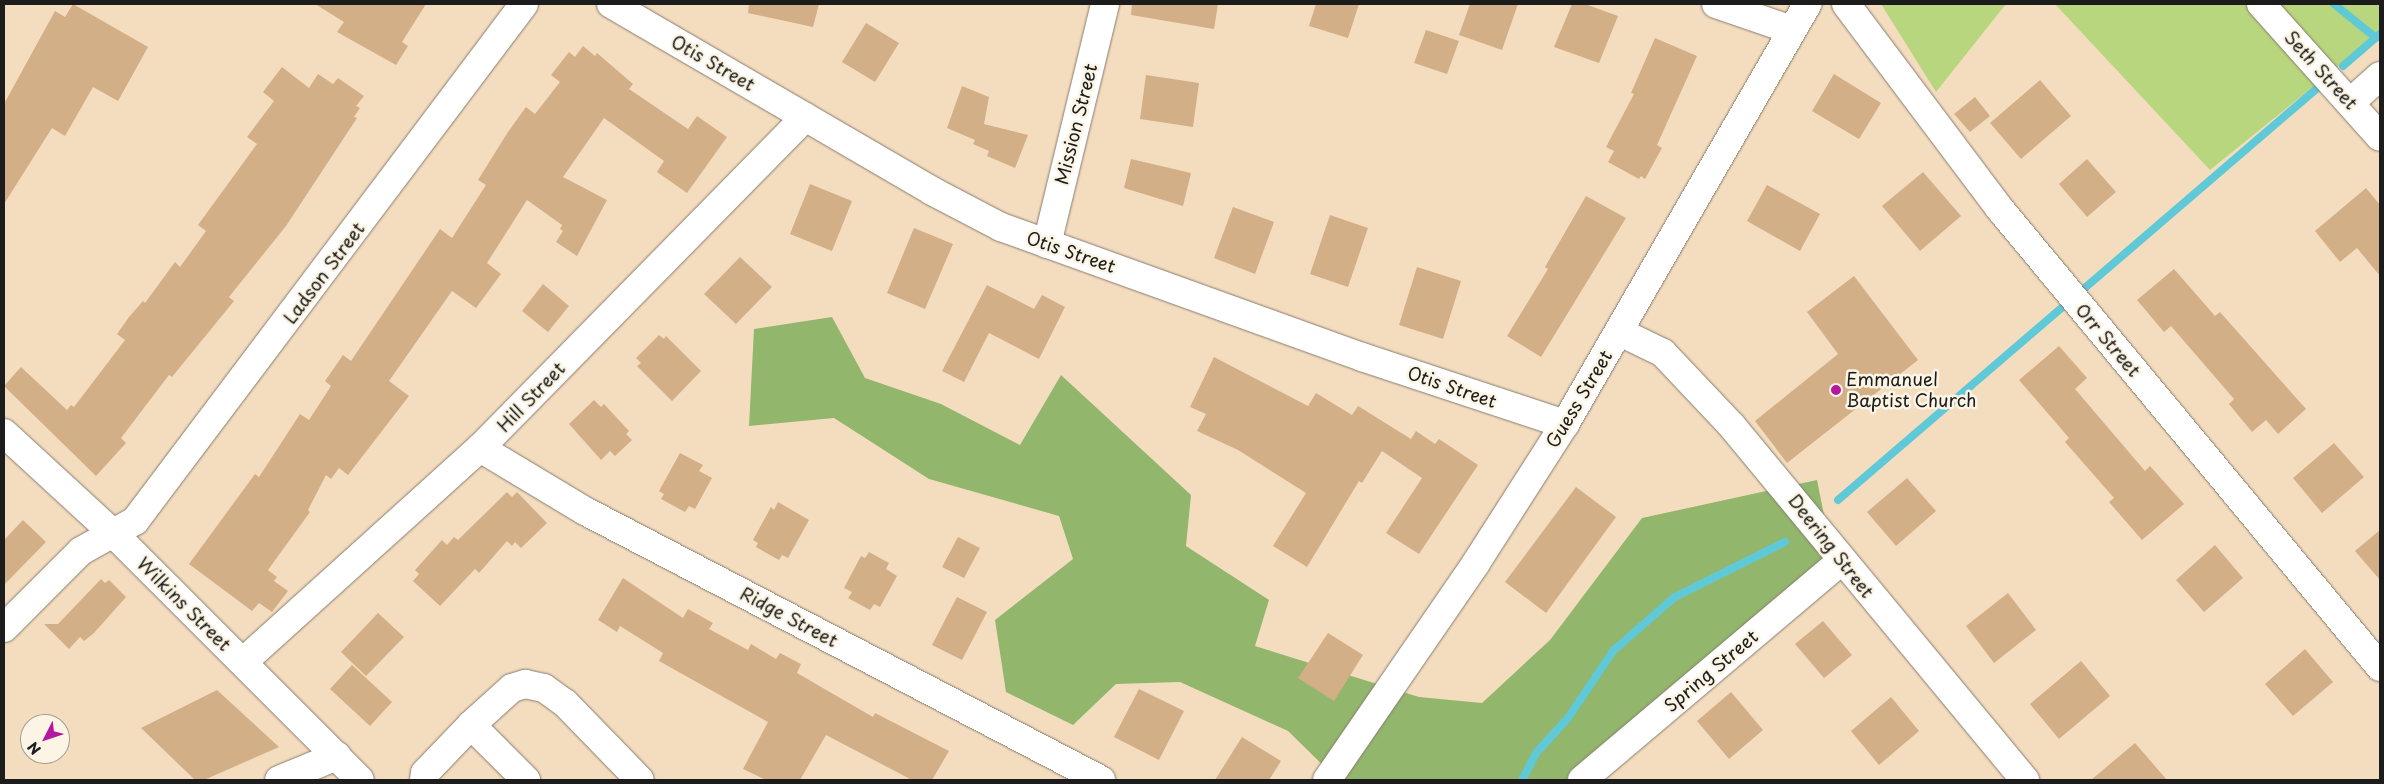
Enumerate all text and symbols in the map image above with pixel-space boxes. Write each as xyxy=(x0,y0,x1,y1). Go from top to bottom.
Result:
street label: Seth Street xyxy=(2280,26,2362,114)
street label: Otis Street xyxy=(667,30,759,96)
street label: Mission Street xyxy=(1051,61,1101,187)
street label: Ladson Street xyxy=(279,218,369,328)
street label: Otis Street xyxy=(1023,226,1119,278)
street label: Orr Street xyxy=(2071,298,2145,382)
street label: Guess Street xyxy=(1541,346,1617,452)
street label: Hill Street xyxy=(492,358,570,436)
street label: Otis Street xyxy=(1404,361,1500,413)
place label: Emmanuel Baptist Church xyxy=(1846,369,1977,412)
marker: Emmanuel Baptist Church xyxy=(1830,384,1842,396)
street label: Deering Street xyxy=(1784,489,1878,603)
street label: Wilkins Street xyxy=(133,553,235,655)
street label: Ridge Street xyxy=(737,582,841,652)
street label: Spring Street xyxy=(1660,626,1762,716)
north arrow xyxy=(20,714,70,764)
text: N xyxy=(22,737,46,760)

